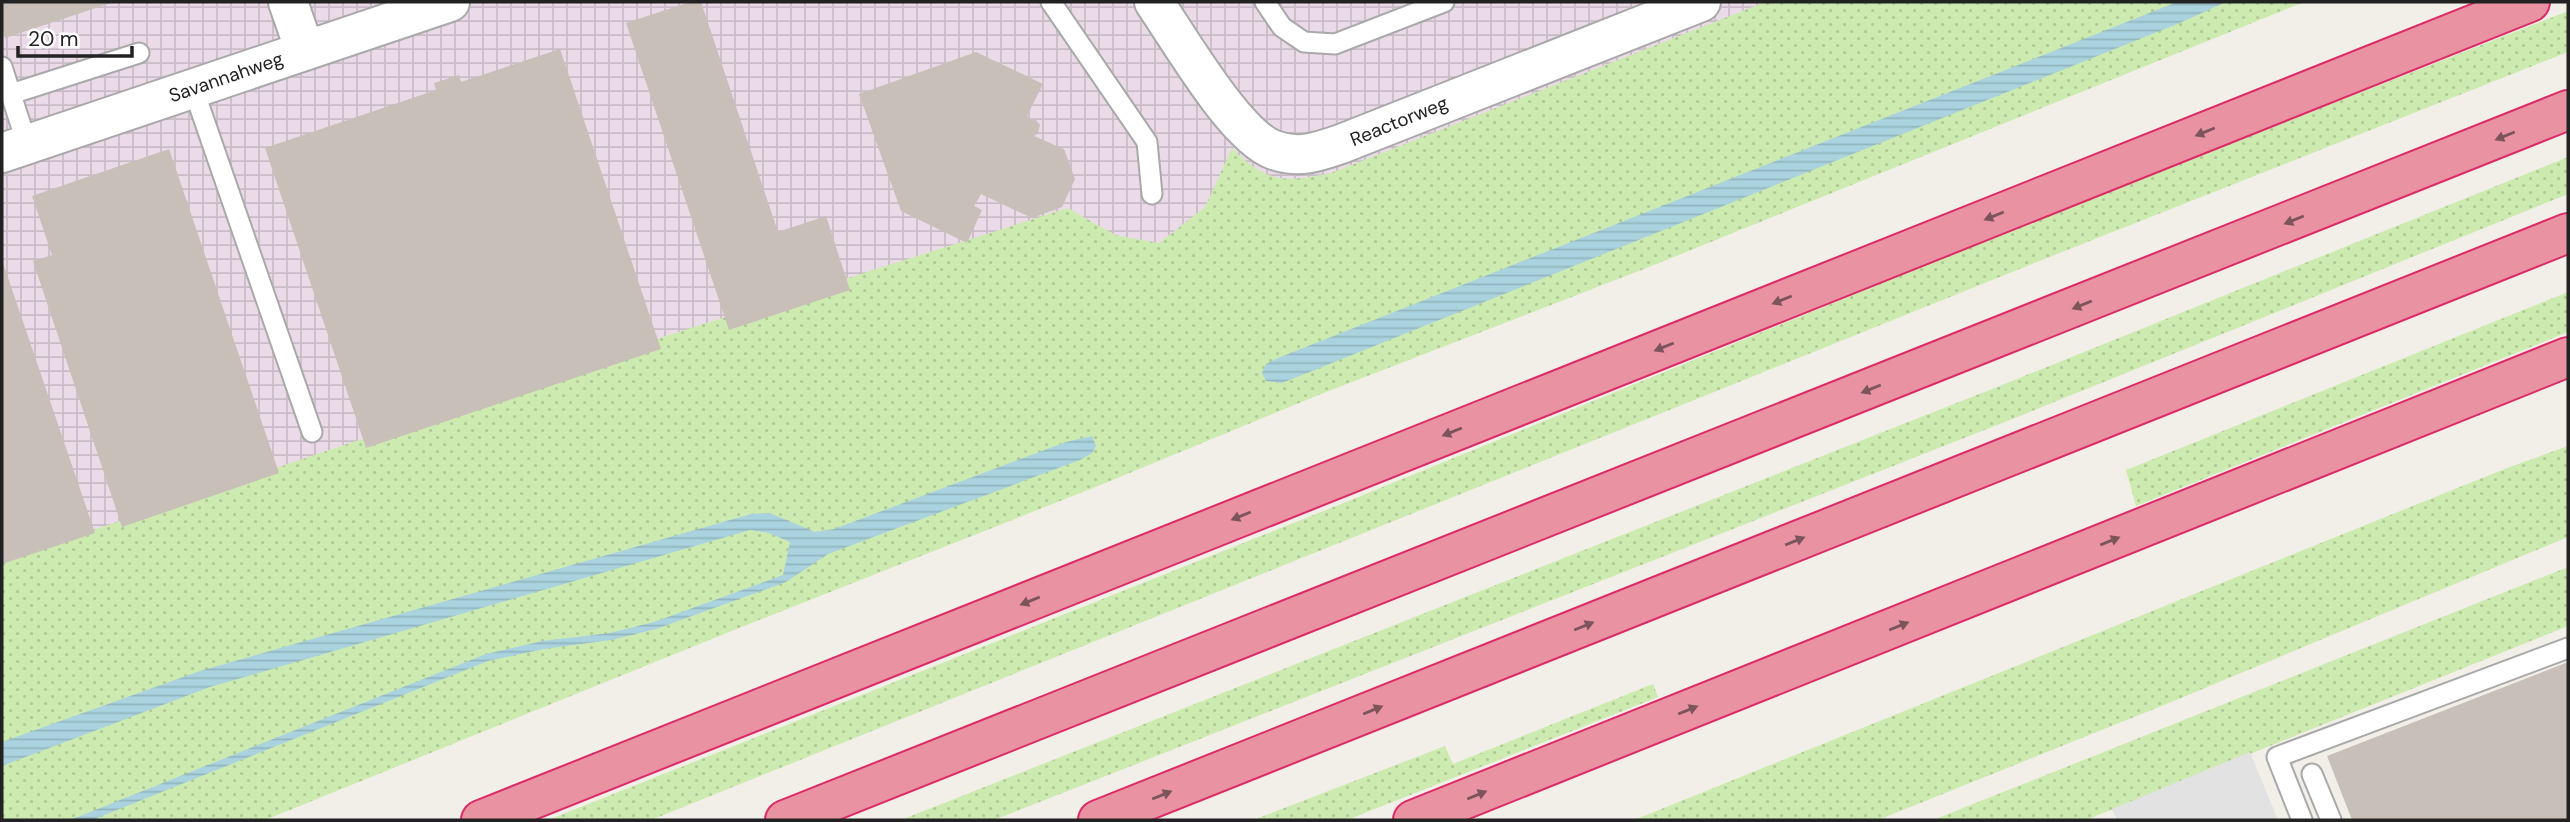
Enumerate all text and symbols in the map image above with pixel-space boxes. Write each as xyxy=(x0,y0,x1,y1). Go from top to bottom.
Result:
scale bar xyxy=(18,14,131,58)
text: 20 m xyxy=(28,25,79,53)
street label: Savannahweg xyxy=(165,46,287,108)
street label: Reactorweg xyxy=(1346,90,1452,152)
one-way arrow xyxy=(2194,127,2215,138)
one-way arrow xyxy=(2494,130,2515,141)
one-way arrow xyxy=(1983,211,2004,222)
one-way arrow xyxy=(2283,215,2304,226)
one-way arrow xyxy=(1772,294,1792,306)
one-way arrow xyxy=(2072,299,2093,310)
one-way arrow xyxy=(1653,342,1674,353)
one-way arrow xyxy=(1861,384,1882,395)
one-way arrow xyxy=(1442,426,1463,437)
one-way arrow xyxy=(1231,511,1252,522)
one-way arrow xyxy=(1785,536,1806,547)
one-way arrow xyxy=(2100,536,2121,547)
one-way arrow xyxy=(1019,595,1040,606)
one-way arrow xyxy=(1574,620,1595,631)
one-way arrow xyxy=(1889,620,1910,631)
one-way arrow xyxy=(1363,705,1384,716)
one-way arrow xyxy=(1677,705,1698,716)
one-way arrow xyxy=(1151,789,1172,800)
one-way arrow xyxy=(1466,789,1487,800)

